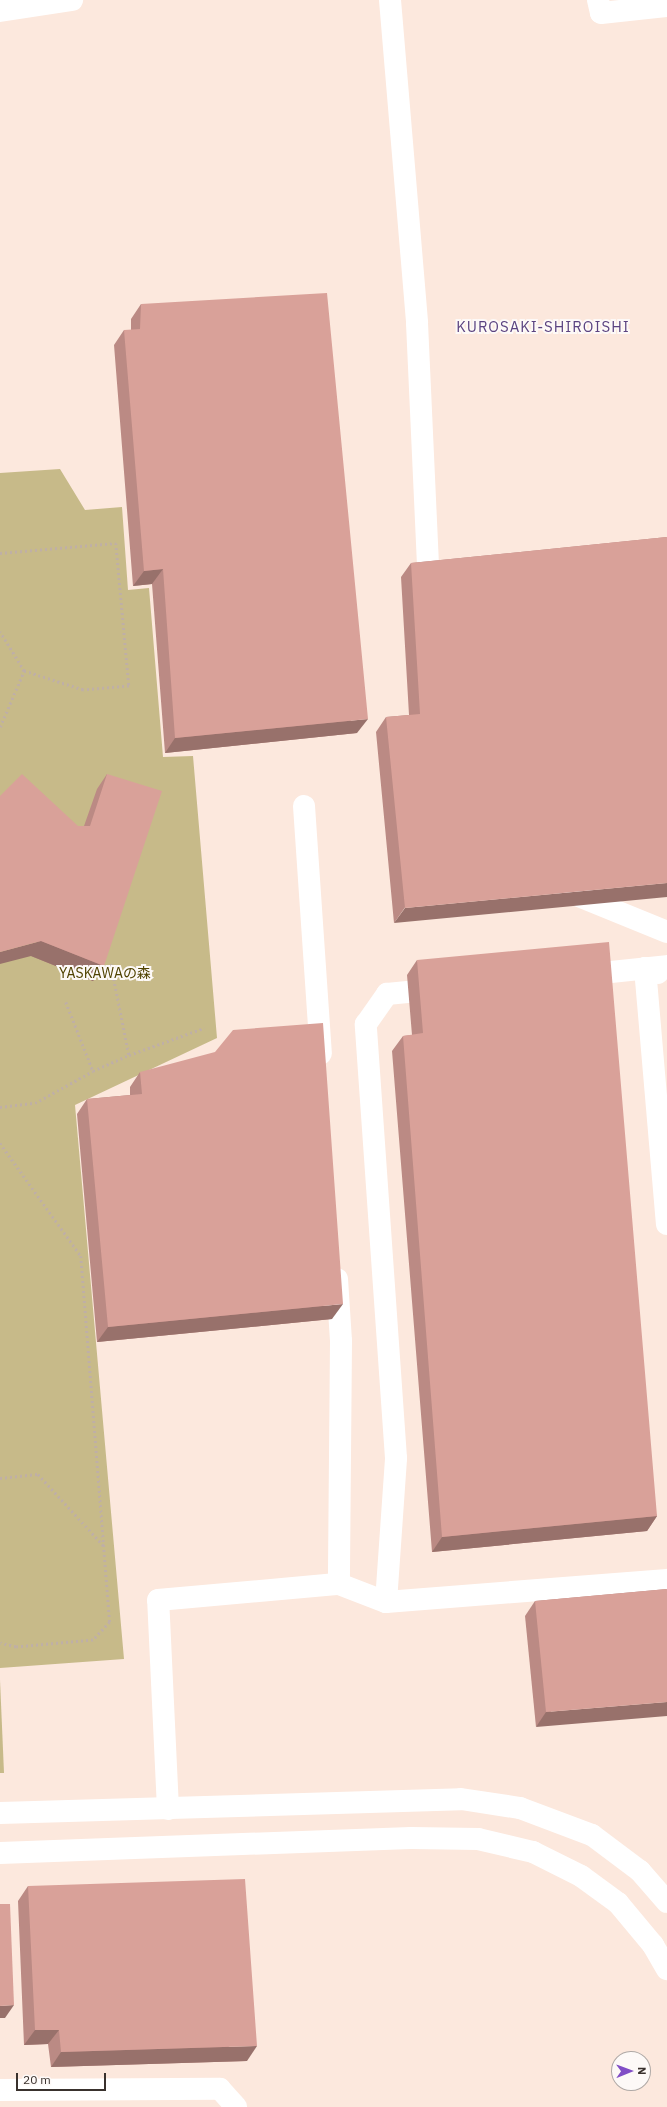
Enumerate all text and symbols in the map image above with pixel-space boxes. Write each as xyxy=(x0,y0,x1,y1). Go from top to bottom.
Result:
district label: KUROSAKI-SHIROISHI xyxy=(456,318,630,336)
park label: YASKAWAの森 xyxy=(59,965,151,981)
north arrow xyxy=(611,2051,651,2091)
scale bar xyxy=(18,2065,108,2091)
text: N xyxy=(635,2067,649,2075)
text: 20 m xyxy=(23,2072,51,2087)

